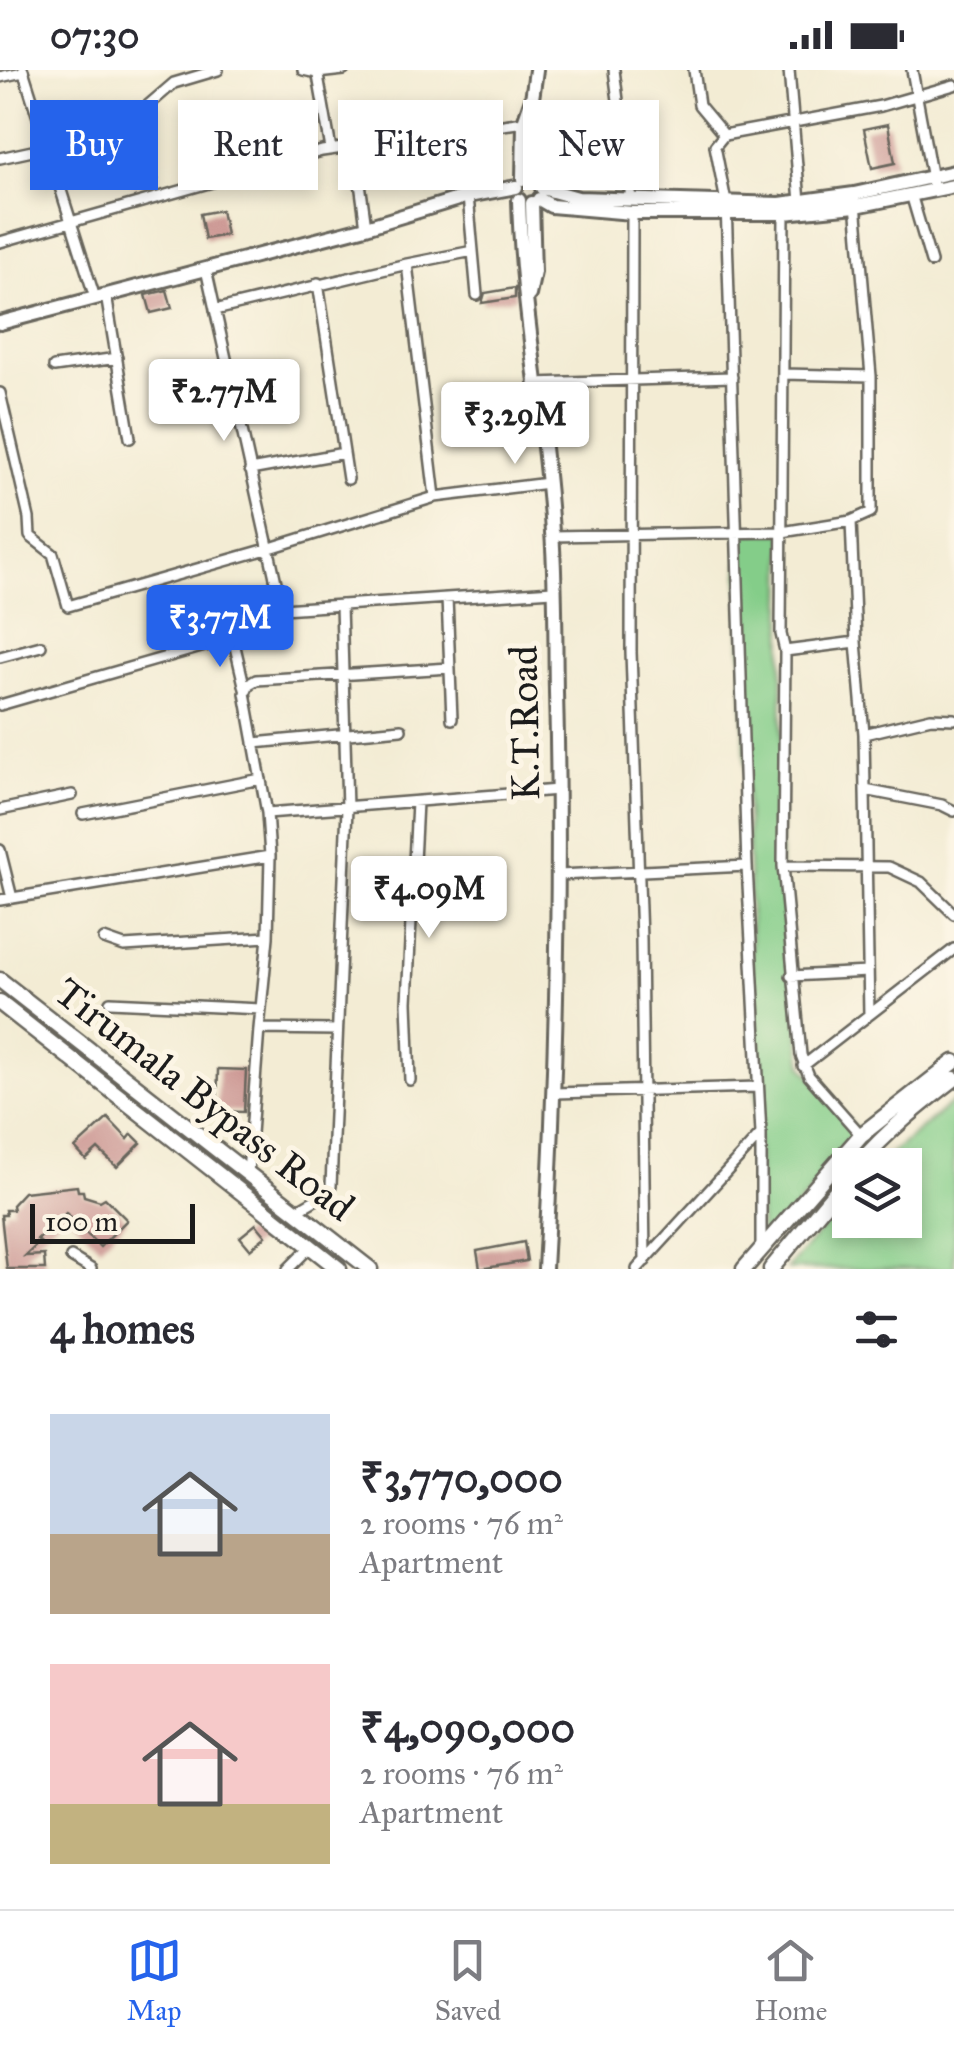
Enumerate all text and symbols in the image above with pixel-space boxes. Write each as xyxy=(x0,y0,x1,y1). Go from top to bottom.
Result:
text: 07:30 xyxy=(50,12,139,58)
chip: Buy xyxy=(30,100,158,190)
chip: Rent xyxy=(178,100,318,190)
chip: Filters xyxy=(338,100,503,190)
chip: New xyxy=(523,100,659,190)
pin: ₹2.77M xyxy=(143,359,305,444)
text: ₹2.77M xyxy=(171,372,277,411)
pin: ₹3.29M xyxy=(434,382,596,467)
text: ₹3.29M xyxy=(463,395,567,434)
pin: ₹3.77M xyxy=(139,585,301,670)
text: ₹3.77M xyxy=(169,598,271,637)
street label: K.T.Road xyxy=(499,645,550,801)
pin: ₹4.09M xyxy=(348,856,510,941)
text: ₹4.09M xyxy=(373,869,485,908)
street label: Tirumala Bypass Road xyxy=(45,967,364,1232)
map controls xyxy=(832,1148,922,1238)
button: layers xyxy=(832,1148,922,1238)
scale bar xyxy=(30,1199,195,1244)
text: 100 m xyxy=(45,1204,118,1239)
icon: filters xyxy=(849,1302,904,1357)
text: 4 homes xyxy=(50,1303,195,1355)
text: ₹3,770,000 xyxy=(360,1452,563,1504)
icon: home xyxy=(130,1454,250,1574)
text: 2 rooms · 76 m² xyxy=(360,1504,563,1543)
text: Apartment xyxy=(360,1543,503,1582)
text: ₹4,090,000 xyxy=(360,1702,575,1754)
icon: home xyxy=(130,1704,250,1824)
text: 2 rooms · 76 m² xyxy=(360,1754,563,1793)
text: Apartment xyxy=(360,1793,503,1832)
tab: Map xyxy=(127,1933,182,2028)
tab: Saved xyxy=(435,1933,501,2028)
tab: Home xyxy=(754,1933,827,2028)

